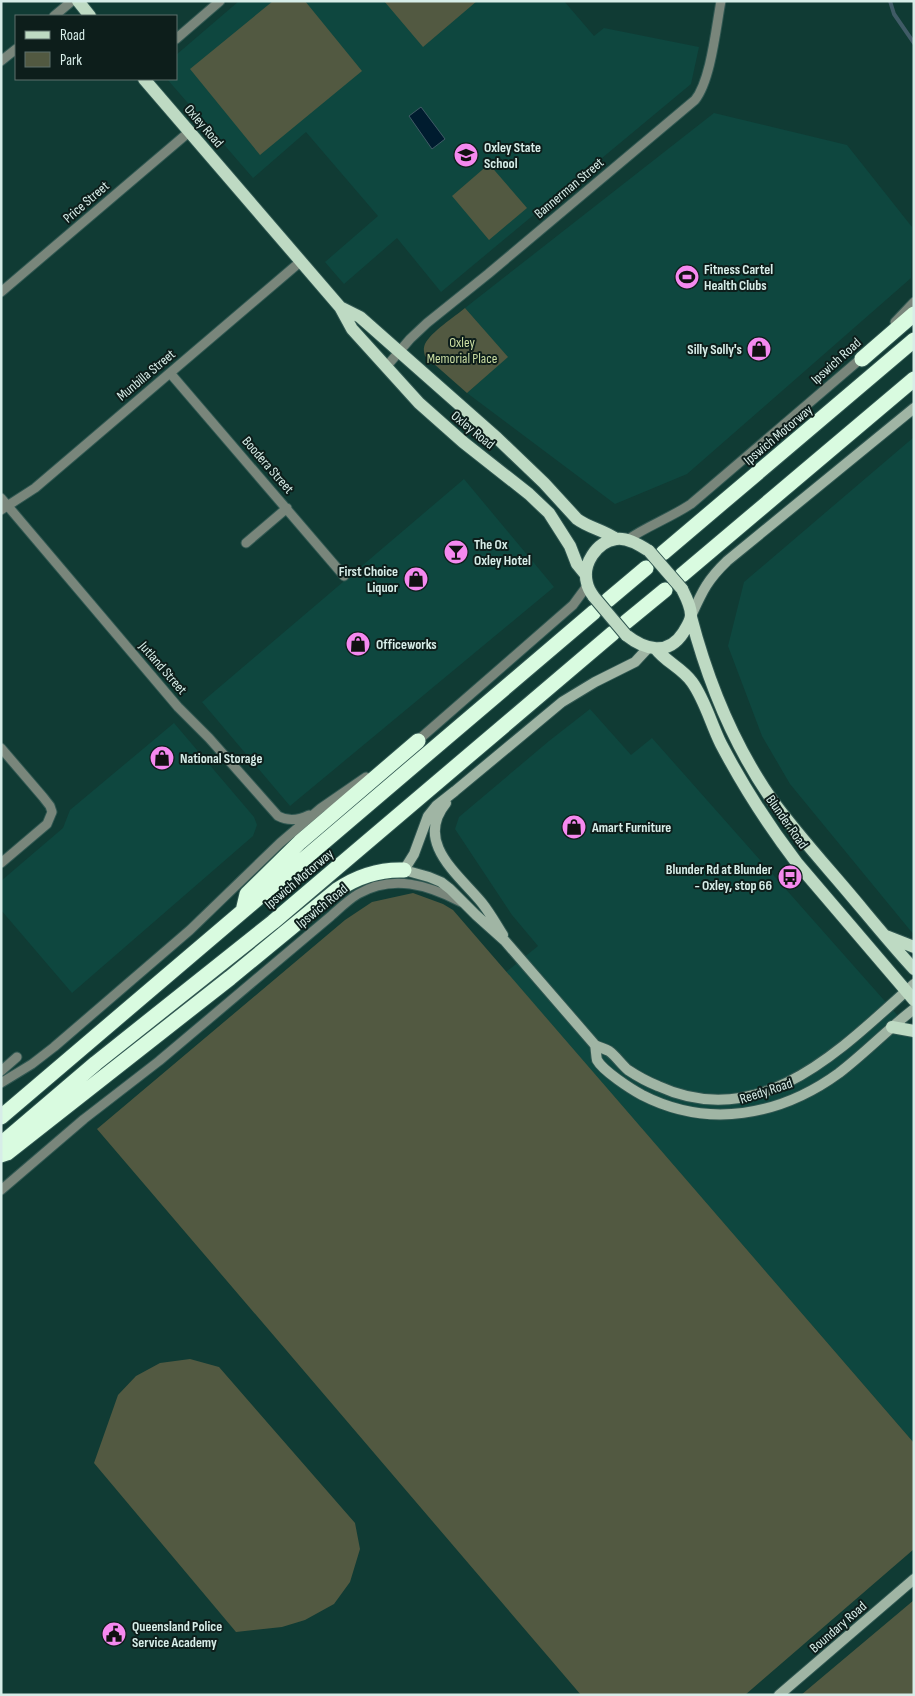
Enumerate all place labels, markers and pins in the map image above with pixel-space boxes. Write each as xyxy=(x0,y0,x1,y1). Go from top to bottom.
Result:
place label: Oxley State School xyxy=(484,139,541,172)
school or university icon: Oxley State School xyxy=(453,142,479,168)
place label: Fitness Cartel Health Clubs xyxy=(704,261,773,294)
sports icon: Fitness Cartel Health Clubs xyxy=(674,264,700,290)
shop icon: Silly Solly's xyxy=(746,336,772,362)
place label: Silly Solly's xyxy=(687,341,742,358)
place label: The Ox Oxley Hotel xyxy=(474,536,531,569)
bar icon: The Ox Oxley Hotel xyxy=(443,539,469,565)
place label: First Choice Liquor xyxy=(339,563,399,596)
shop icon: First Choice Liquor xyxy=(403,566,429,592)
shop icon: Officeworks xyxy=(345,631,371,657)
place label: Officeworks xyxy=(376,636,437,653)
shop icon: National Storage xyxy=(149,745,175,771)
place label: National Storage xyxy=(180,750,262,767)
shop icon: Amart Furniture xyxy=(561,814,587,840)
place label: Amart Furniture xyxy=(591,819,671,836)
place label: Blunder Rd at Blunder - Oxley, stop 66 xyxy=(666,861,773,894)
bus stop icon: Blunder Rd at Blunder - Oxley, stop 66 xyxy=(777,864,803,890)
place label: Queensland Police Service Academy xyxy=(132,1618,222,1651)
public building icon: Queensland Police Service Academy xyxy=(101,1621,127,1647)

